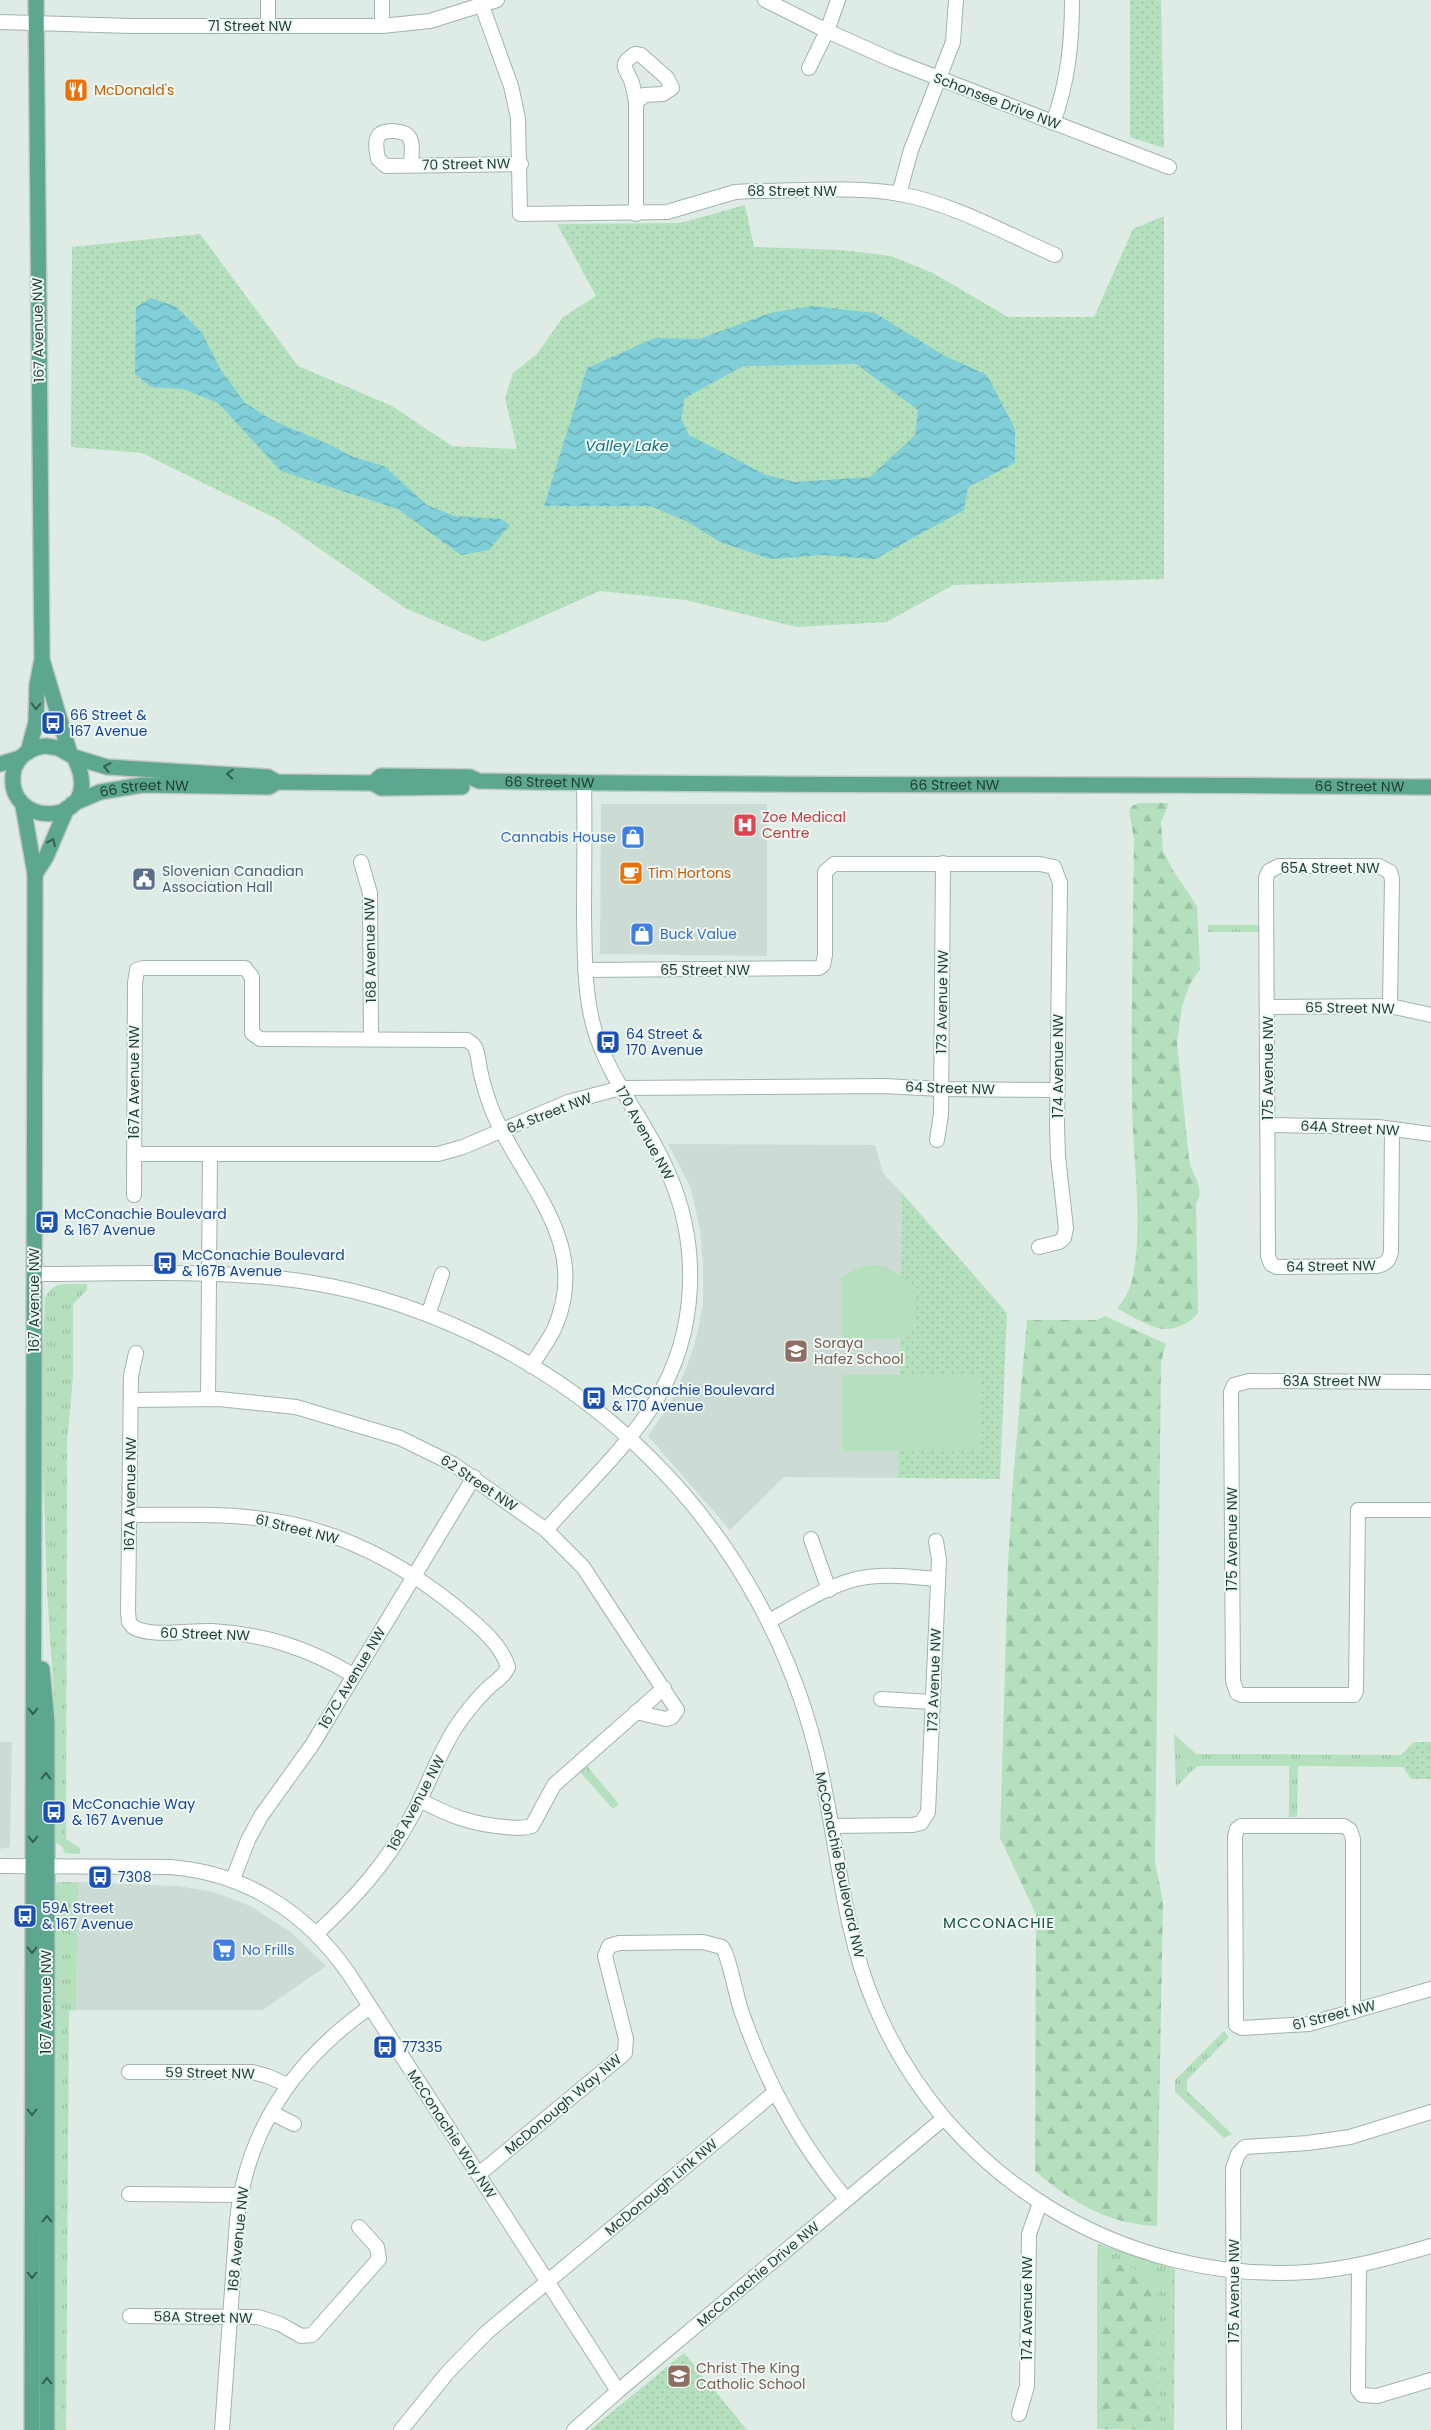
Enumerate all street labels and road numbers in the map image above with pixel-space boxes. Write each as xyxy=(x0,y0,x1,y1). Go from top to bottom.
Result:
street label: 71 Street NW xyxy=(208,16,292,36)
street label: Schonsee Drive NW xyxy=(931,68,1064,135)
street label: 70 Street NW xyxy=(422,153,511,175)
street label: 68 Street NW xyxy=(747,181,837,201)
street label: 167 Avenue NW xyxy=(27,277,49,382)
street label: 66 Street NW xyxy=(504,771,595,793)
street label: 66 Street NW xyxy=(98,775,189,802)
street label: 66 Street NW xyxy=(910,775,1000,795)
street label: 66 Street NW xyxy=(1315,776,1405,797)
street label: 65A Street NW xyxy=(1280,858,1380,878)
street label: 168 Avenue NW xyxy=(359,897,381,1003)
street label: 173 Avenue NW xyxy=(931,950,953,1054)
street label: 65 Street NW xyxy=(660,960,750,980)
street label: 65 Street NW xyxy=(1305,997,1395,1019)
street label: 174 Avenue NW xyxy=(1048,1013,1068,1118)
street label: 175 Avenue NW xyxy=(1258,1015,1278,1120)
street label: 167A Avenue NW xyxy=(124,1025,144,1139)
street label: 64 Street NW xyxy=(905,1076,995,1100)
street label: 170 Avenue NW xyxy=(611,1082,679,1184)
street label: 64 Street NW xyxy=(504,1087,595,1138)
street label: 64A Street NW xyxy=(1300,1115,1400,1141)
street label: 167 Avenue NW xyxy=(24,1247,44,1352)
street label: 64 Street NW xyxy=(1286,1255,1376,1277)
street label: 63A Street NW xyxy=(1283,1371,1382,1391)
street label: 167A Avenue NW xyxy=(119,1437,141,1551)
street label: 62 Street NW xyxy=(437,1450,522,1516)
street label: 175 Avenue NW xyxy=(1222,1486,1242,1591)
street label: 61 Street NW xyxy=(253,1509,341,1549)
street label: 60 Street NW xyxy=(160,1622,250,1646)
street label: 167C Avenue NW xyxy=(314,1623,390,1733)
street label: 173 Avenue NW xyxy=(922,1627,946,1732)
street label: 168 Avenue NW xyxy=(382,1751,450,1854)
street label: McConachie Boulevard NW xyxy=(810,1770,870,1960)
street label: 167 Avenue NW xyxy=(36,1949,56,2054)
street label: 61 Street NW xyxy=(1290,1995,1378,2035)
street label: McDonough Way NW xyxy=(500,2049,626,2159)
street label: 59 Street NW xyxy=(165,2062,255,2084)
street label: McConachie Way NW xyxy=(403,2066,502,2203)
street label: McDonough Link NW xyxy=(600,2134,722,2240)
street label: 168 Avenue NW xyxy=(223,2185,254,2293)
street label: McConachie Drive NW xyxy=(692,2216,824,2331)
street label: 175 Avenue NW xyxy=(1224,2238,1244,2343)
street label: 174 Avenue NW xyxy=(1017,2255,1037,2360)
street label: 58A Street NW xyxy=(153,2306,253,2328)

